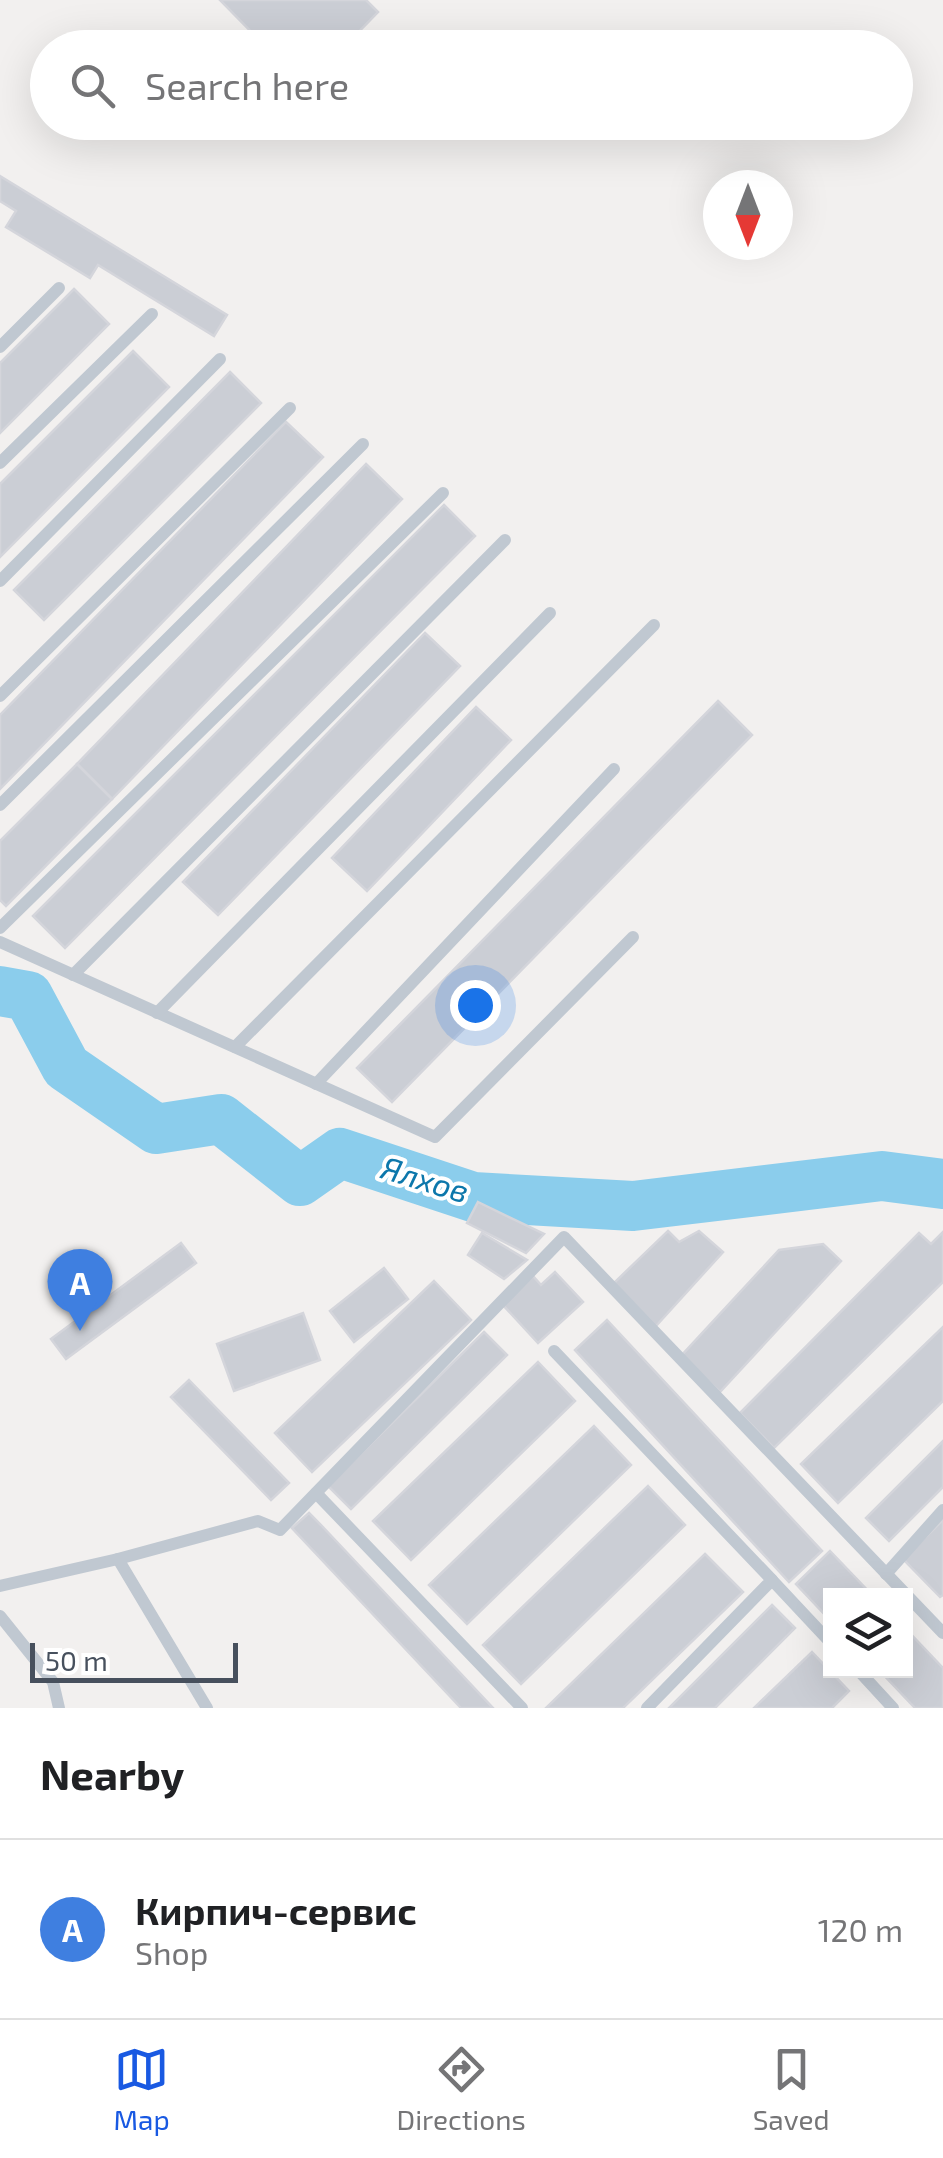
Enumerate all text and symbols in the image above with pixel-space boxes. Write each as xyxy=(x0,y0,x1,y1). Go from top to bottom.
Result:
search box xyxy=(30,30,913,140)
icon: search xyxy=(65,58,120,113)
text: Search here xyxy=(145,62,349,108)
north arrow xyxy=(703,170,793,260)
your location xyxy=(450,980,501,1031)
water label: Ялхов xyxy=(377,1147,474,1209)
pin: A xyxy=(48,1248,112,1331)
map controls xyxy=(823,1588,913,1678)
button: layers xyxy=(823,1588,913,1678)
scale bar xyxy=(30,1638,238,1682)
text: 50 m xyxy=(45,1643,108,1677)
text: Nearby xyxy=(40,1748,184,1798)
text: Кирпич-сервис xyxy=(135,1887,417,1933)
text: A xyxy=(62,1910,83,1948)
text: 120 m xyxy=(818,1910,903,1948)
text: Shop xyxy=(135,1933,208,1971)
tab: Map xyxy=(113,2042,170,2136)
tab: Directions xyxy=(397,2042,526,2136)
tab: Saved xyxy=(753,2042,830,2136)

